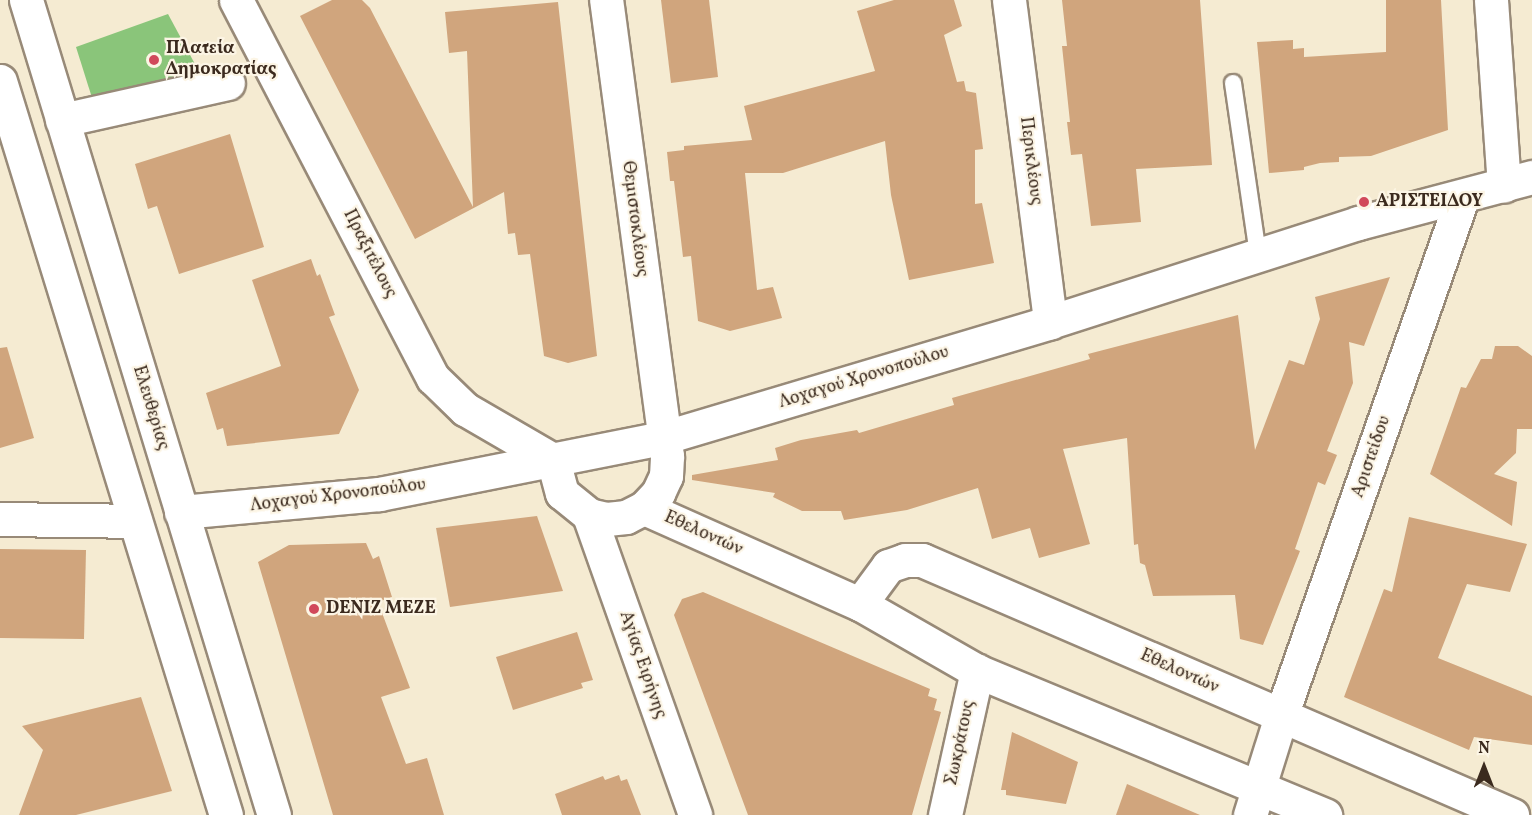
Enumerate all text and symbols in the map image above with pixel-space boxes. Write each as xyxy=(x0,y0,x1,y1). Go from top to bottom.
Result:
place label: Πλατεία Δημοκρατίας xyxy=(166,39,276,82)
marker: Πλατεία Δημοκρατίας xyxy=(147,53,161,67)
street label: Περικλέους xyxy=(1014,116,1046,206)
street label: Θεμιστοκλέους xyxy=(616,160,652,278)
place label: ΑΡΙΣΤΕΙΔΟΥ xyxy=(1376,191,1483,213)
marker: ΑΡΙΣΤΕΙΔΟΥ xyxy=(1357,195,1371,209)
street label: Πραξιτέλους xyxy=(337,206,401,302)
street label: Λοχαγού Χρονοπούλου xyxy=(776,342,952,414)
street label: Ελευθερίας xyxy=(127,363,173,453)
street label: Αριστείδου xyxy=(1348,413,1396,501)
street label: Λοχαγού Χρονοπούλου xyxy=(249,475,427,517)
street label: Εθελοντών xyxy=(660,507,746,561)
place label: DENIZ MEZE xyxy=(326,598,436,620)
marker: DENIZ MEZE xyxy=(307,602,321,616)
street label: Αγίας Ειρήνης xyxy=(614,608,670,722)
street label: Εθελοντών xyxy=(1136,645,1222,699)
street label: Σωκράτους xyxy=(941,699,981,787)
north arrow xyxy=(1454,737,1514,797)
text: N xyxy=(1478,738,1490,760)

